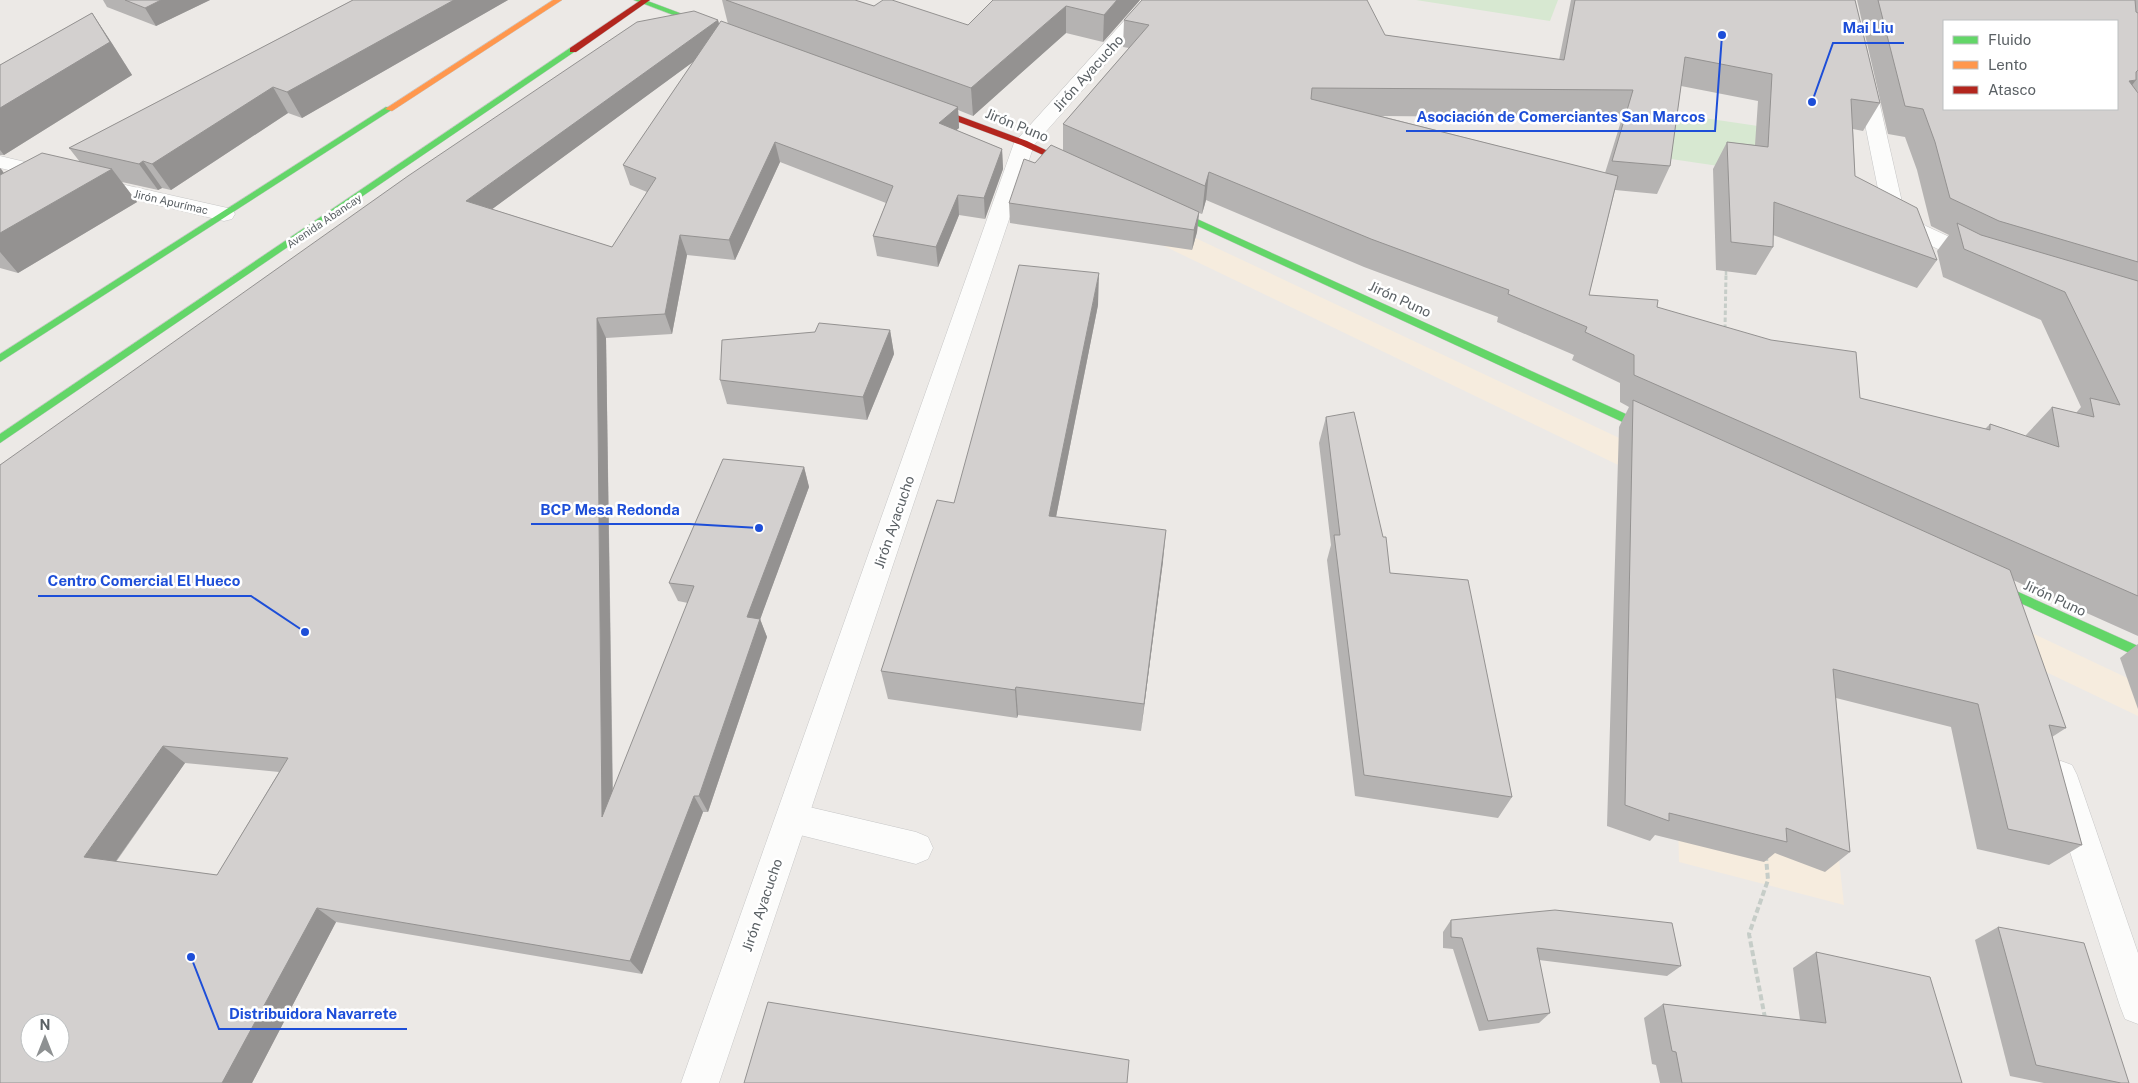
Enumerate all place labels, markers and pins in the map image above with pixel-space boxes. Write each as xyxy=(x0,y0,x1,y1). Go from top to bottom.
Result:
callout: Mai Liu xyxy=(1833,13,1904,43)
callout: Asociación de Comerciantes San Marcos xyxy=(1406,101,1715,131)
callout: BCP Mesa Redonda xyxy=(531,494,690,524)
callout: Centro Comercial El Hueco xyxy=(38,566,251,596)
callout: Distribuidora Navarrete xyxy=(219,999,407,1029)

